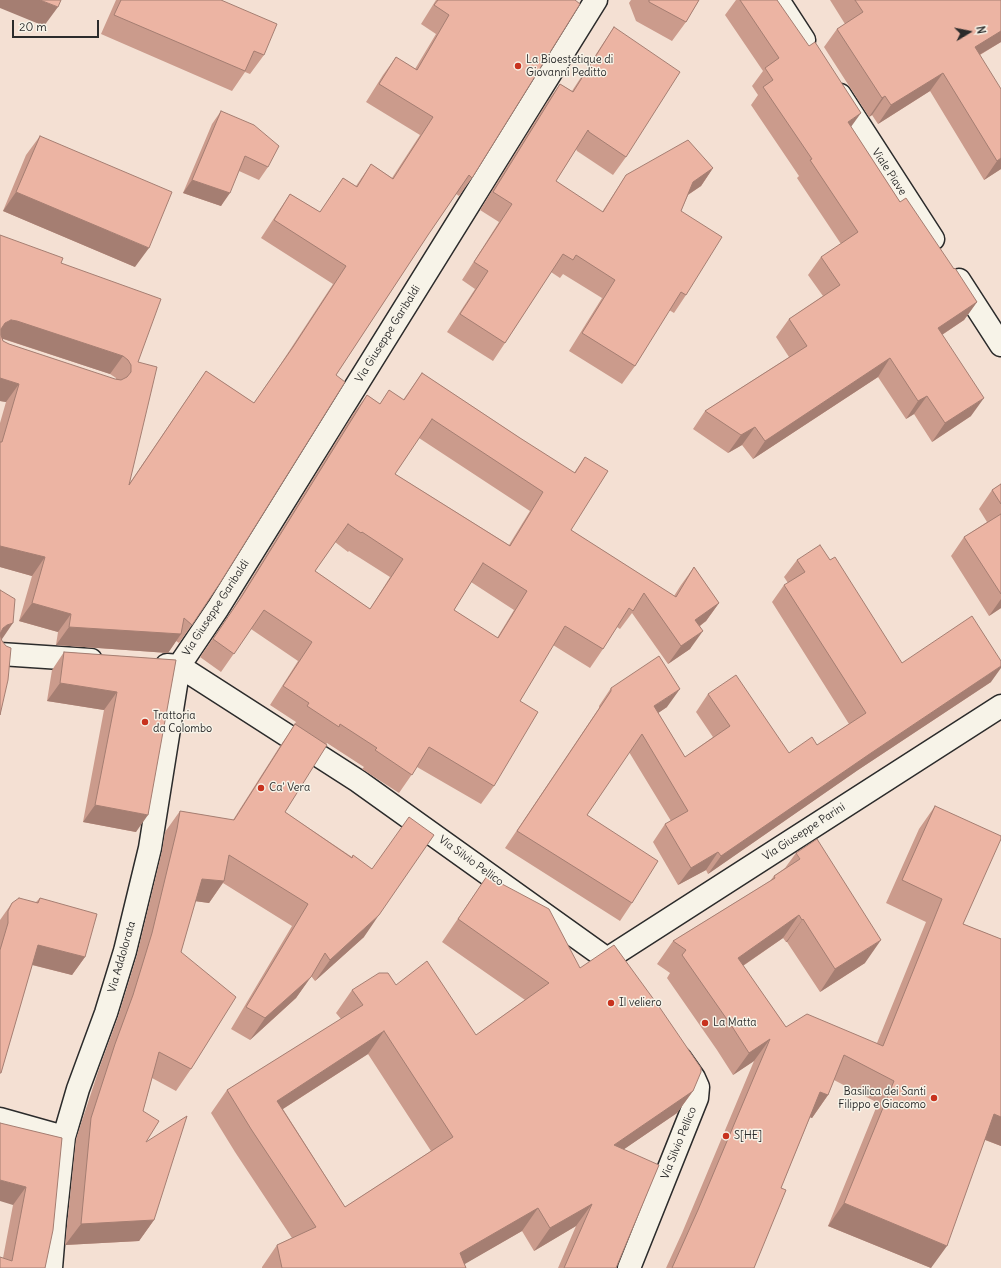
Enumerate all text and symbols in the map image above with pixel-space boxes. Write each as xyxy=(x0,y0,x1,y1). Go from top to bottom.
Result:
scale bar xyxy=(14,12,101,38)
north arrow xyxy=(949,12,989,52)
text: 20 m xyxy=(19,19,47,34)
text: N xyxy=(973,25,988,35)
place label: La Bioestetique di Giovanni Peditto xyxy=(526,53,613,79)
marker: La Bioestetique di Giovanni Peditto xyxy=(513,61,523,71)
street label: Viale Piave xyxy=(869,146,909,198)
street label: Via Giuseppe Garibaldi xyxy=(353,283,423,385)
street label: Via Giuseppe Garibaldi xyxy=(180,557,252,659)
place label: Trattoria da Colombo xyxy=(153,709,212,735)
marker: Trattoria da Colombo xyxy=(140,717,150,727)
place label: Ca' Vera xyxy=(269,781,310,795)
marker: Ca' Vera xyxy=(256,783,266,793)
street label: Via Giuseppe Parini xyxy=(760,800,848,864)
street label: Via Silvio Pellico xyxy=(436,833,506,889)
street label: Via Addolorata xyxy=(105,920,139,994)
place label: Il veliero xyxy=(619,996,662,1010)
marker: Il veliero xyxy=(606,998,616,1008)
place label: La Matta xyxy=(713,1016,757,1030)
marker: La Matta xyxy=(700,1018,710,1028)
place label: Basilica dei Santi Filippo e Giacomo xyxy=(838,1085,926,1111)
marker: Basilica dei Santi Filippo e Giacomo xyxy=(929,1093,939,1103)
street label: Via Silvio Pellico xyxy=(658,1105,700,1181)
place label: S[HE] xyxy=(734,1129,762,1143)
marker: S[HE] xyxy=(721,1131,731,1141)

